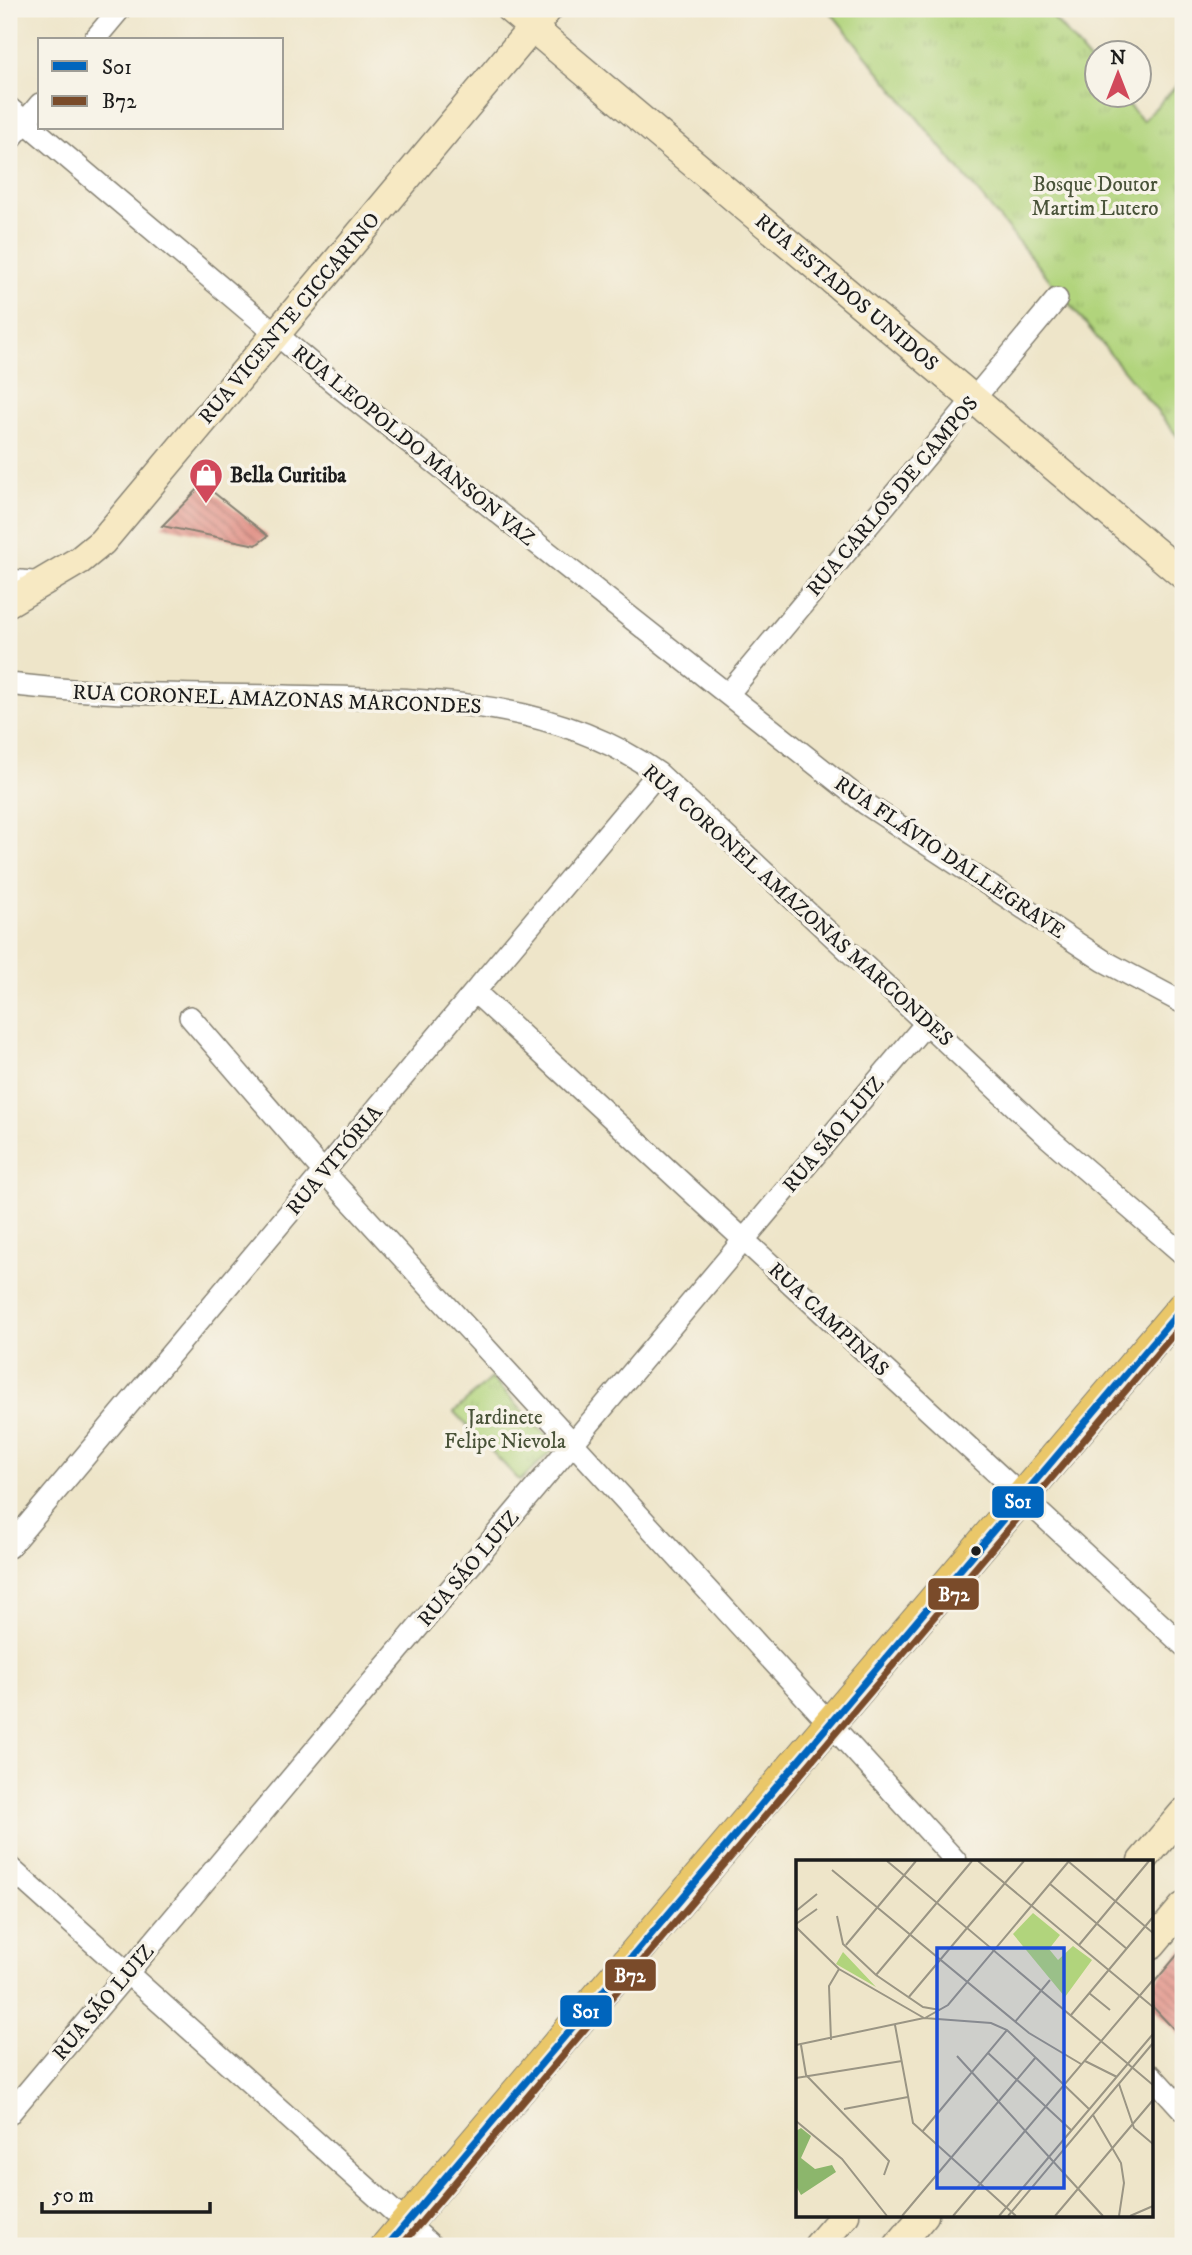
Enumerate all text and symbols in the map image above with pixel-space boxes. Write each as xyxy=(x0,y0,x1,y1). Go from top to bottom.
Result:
legend xyxy=(38,38,284,130)
north arrow xyxy=(1084,38,1154,108)
text: N xyxy=(1110,47,1126,70)
text: S01 xyxy=(102,55,132,81)
text: B72 xyxy=(102,89,137,115)
park label: Bosque Doutor Martim Lutero xyxy=(1031,172,1159,222)
street label: RUA VICENTE CICCARINO xyxy=(193,207,386,430)
street label: RUA ESTADOS UNIDOS xyxy=(749,208,943,377)
street label: RUA LEOPOLDO MANSON VAZ xyxy=(287,340,540,552)
street label: RUA CARLOS DE CAMPOS xyxy=(801,391,984,602)
shop icon: Bella Curitiba xyxy=(187,456,225,505)
place label: Bella Curitiba xyxy=(230,463,347,489)
street label: RUA CORONEL AMAZONAS MARCONDES xyxy=(72,680,482,720)
street label: RUA CORONEL AMAZONAS MARCONDES xyxy=(637,759,958,1052)
street label: RUA FLÁVIO DALLEGRAVE xyxy=(829,769,1071,945)
street label: RUA SÃO LUIZ xyxy=(776,1070,890,1198)
street label: RUA VITÓRIA xyxy=(280,1099,389,1221)
street label: RUA CAMPINAS xyxy=(762,1257,894,1382)
park label: Jardinete Felipe Nievola xyxy=(444,1405,566,1455)
line badge: S01 xyxy=(991,1485,1045,1519)
text: S01 xyxy=(1004,1491,1032,1514)
street label: RUA SÃO LUIZ xyxy=(411,1504,525,1632)
unlabelled marker xyxy=(969,1544,983,1558)
line badge: B72 xyxy=(927,1577,980,1611)
text: B72 xyxy=(938,1584,970,1607)
inset map xyxy=(796,1860,1154,2216)
street label: RUA SÃO LUIZ xyxy=(46,1938,160,2066)
line badge: B72 xyxy=(604,1958,657,1992)
text: B72 xyxy=(614,1965,646,1988)
line badge: S01 xyxy=(559,1994,613,2028)
text: S01 xyxy=(572,2001,600,2024)
scale bar xyxy=(42,2171,210,2215)
text: 50 m xyxy=(52,2183,94,2209)

